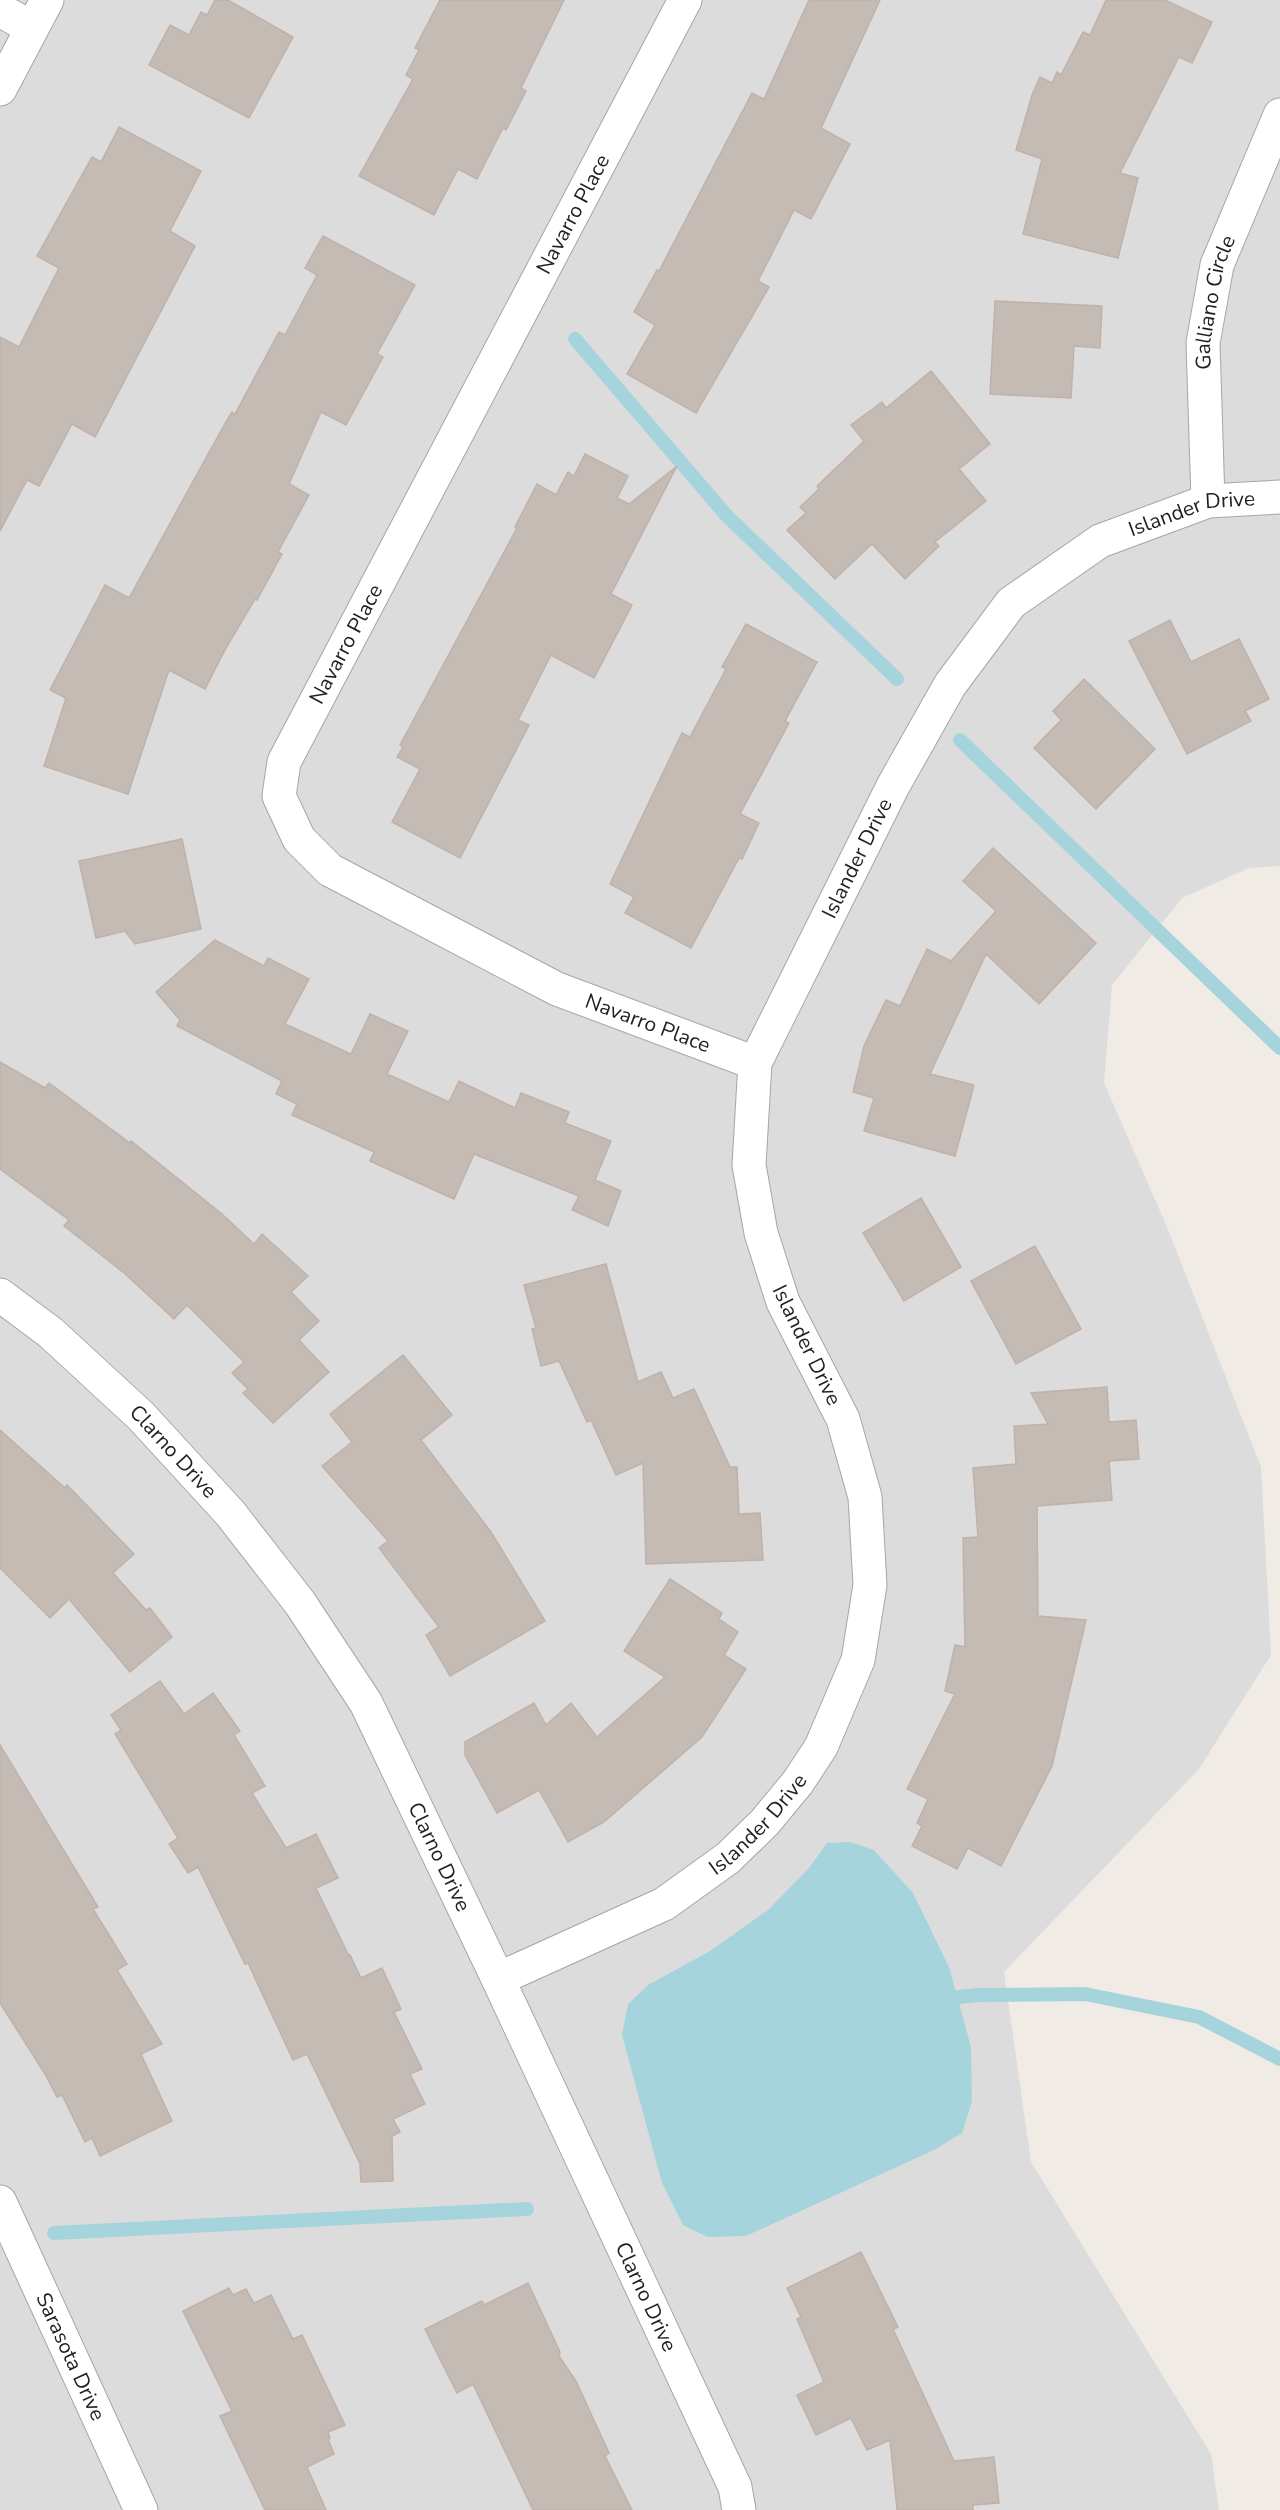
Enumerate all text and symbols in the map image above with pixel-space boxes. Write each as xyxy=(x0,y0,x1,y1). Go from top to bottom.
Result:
street label: Navarro Place xyxy=(530,149,616,279)
street label: Galliano Circle xyxy=(1189,231,1242,370)
street label: Islander Drive xyxy=(1124,484,1256,543)
street label: Navarro Place xyxy=(303,579,389,709)
street label: Islander Drive xyxy=(815,793,899,923)
street label: Navarro Place xyxy=(581,987,714,1059)
street label: Islander Drive xyxy=(766,1280,848,1410)
street label: Clarno Drive xyxy=(123,1398,224,1504)
street label: Islander Drive xyxy=(703,1768,814,1881)
street label: Clarno Drive xyxy=(401,1798,478,1916)
street label: Clarno Drive xyxy=(609,2237,684,2356)
street label: Sarasota Drive xyxy=(29,2288,112,2425)

